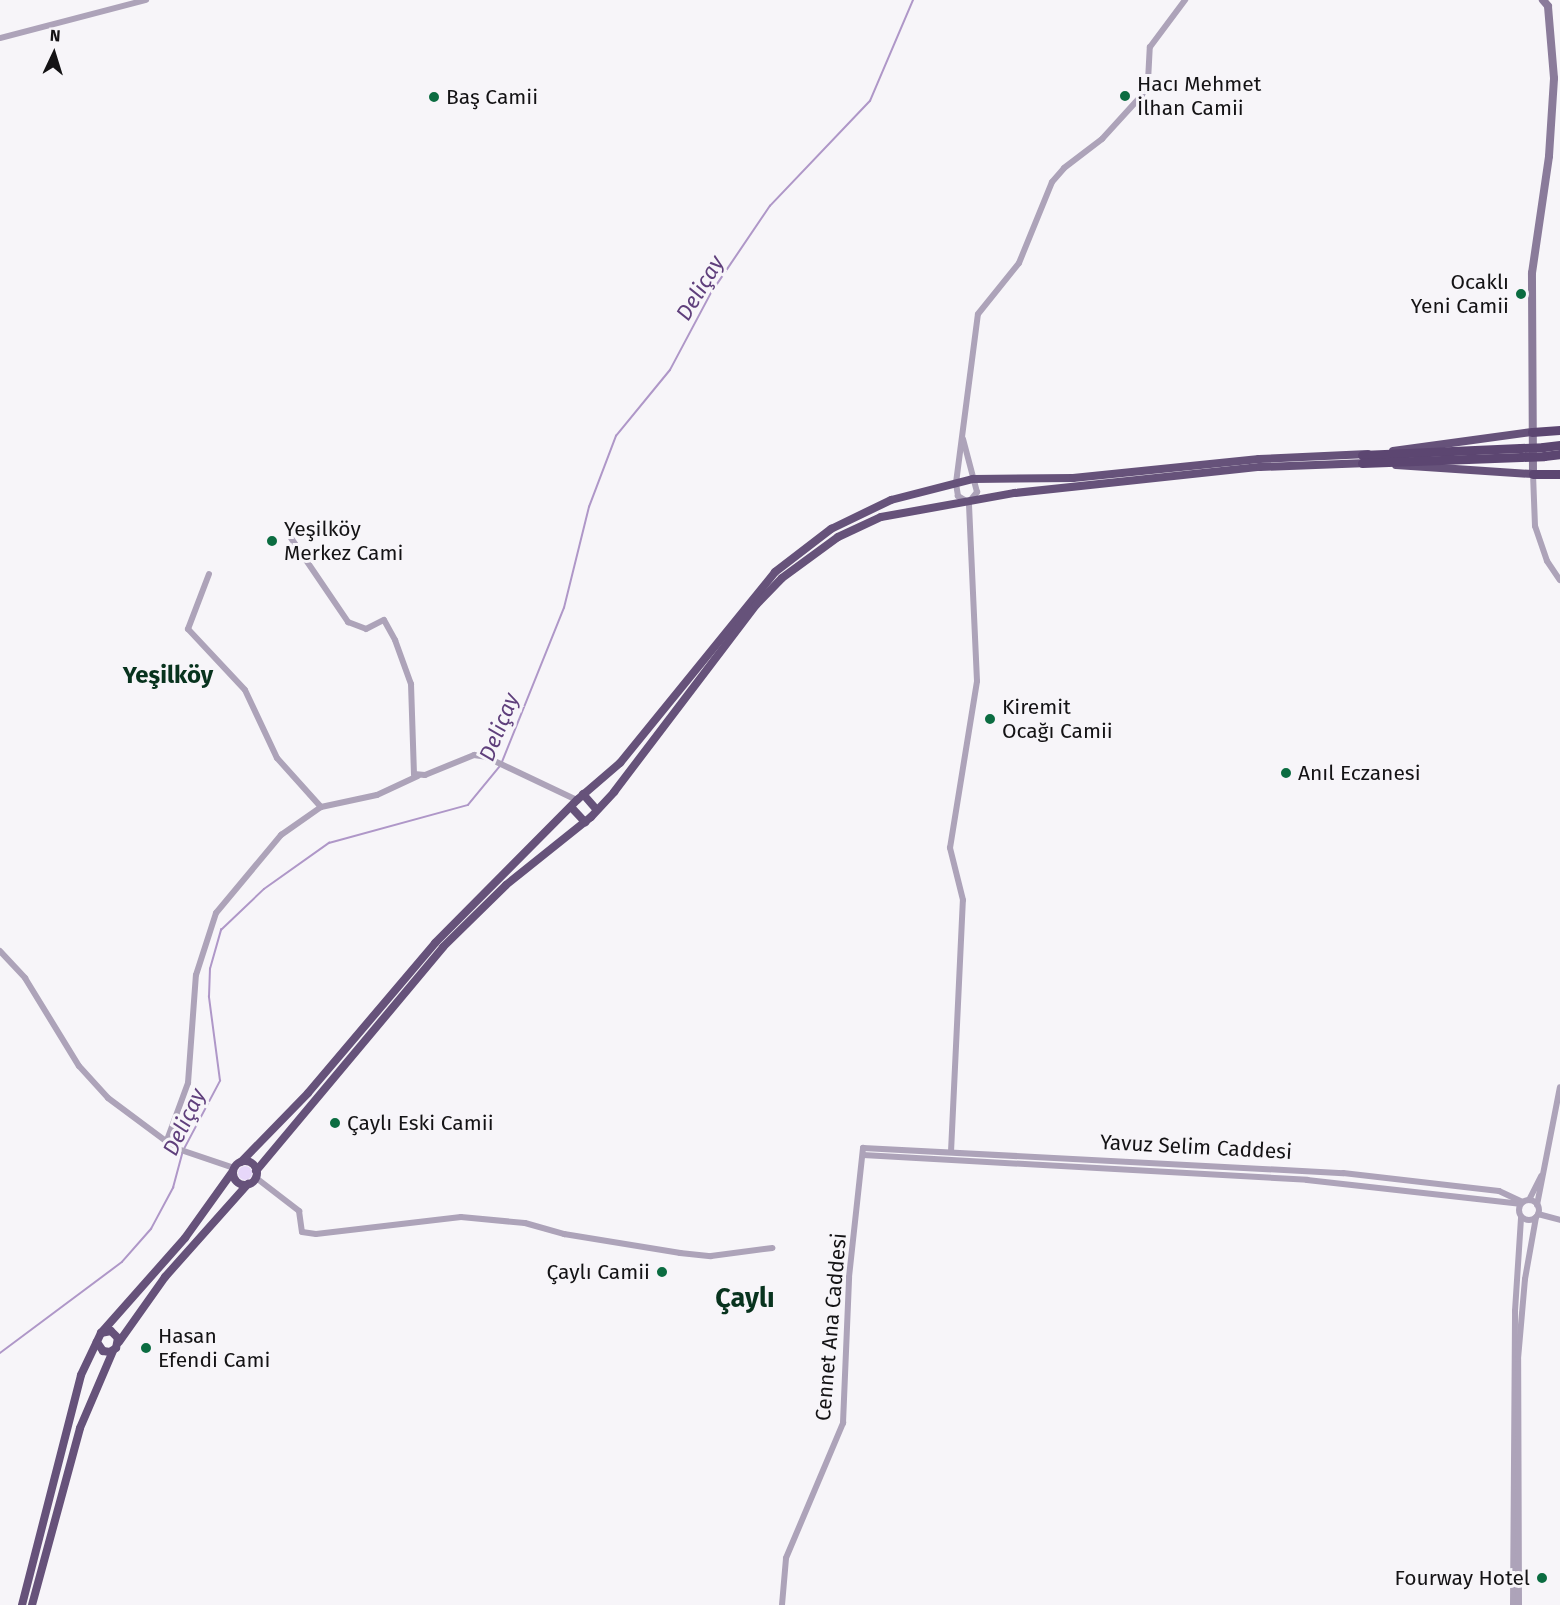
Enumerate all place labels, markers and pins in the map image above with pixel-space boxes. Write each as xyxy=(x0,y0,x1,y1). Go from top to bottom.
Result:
place label: Hacı Mehmet İlhan Camii xyxy=(1137,71,1261,121)
place label: Baş Camii xyxy=(446,84,538,110)
marker: Hacı Mehmet İlhan Camii xyxy=(1118,89,1132,103)
marker: Baş Camii xyxy=(427,90,441,104)
place label: Ocaklı Yeni Camii xyxy=(1411,269,1509,319)
marker: Ocaklı Yeni Camii xyxy=(1514,287,1528,301)
place label: Yeşilköy Merkez Cami xyxy=(284,516,403,566)
marker: Yeşilköy Merkez Cami xyxy=(265,534,279,548)
place label: Kiremit Ocağı Camii xyxy=(1002,694,1113,744)
marker: Kiremit Ocağı Camii xyxy=(983,712,997,726)
place label: Anıl Eczanesi xyxy=(1298,760,1421,786)
marker: Anıl Eczanesi xyxy=(1279,766,1293,780)
place label: Çaylı Eski Camii xyxy=(347,1110,494,1136)
marker: Çaylı Eski Camii xyxy=(328,1116,342,1130)
place label: Çaylı Camii xyxy=(547,1259,650,1285)
marker: Çaylı Camii xyxy=(655,1265,669,1279)
place label: Hasan Efendi Cami xyxy=(158,1323,270,1373)
marker: Hasan Efendi Cami xyxy=(139,1341,153,1355)
place label: Fourway Hotel xyxy=(1395,1565,1530,1591)
marker: Fourway Hotel xyxy=(1535,1571,1549,1585)

